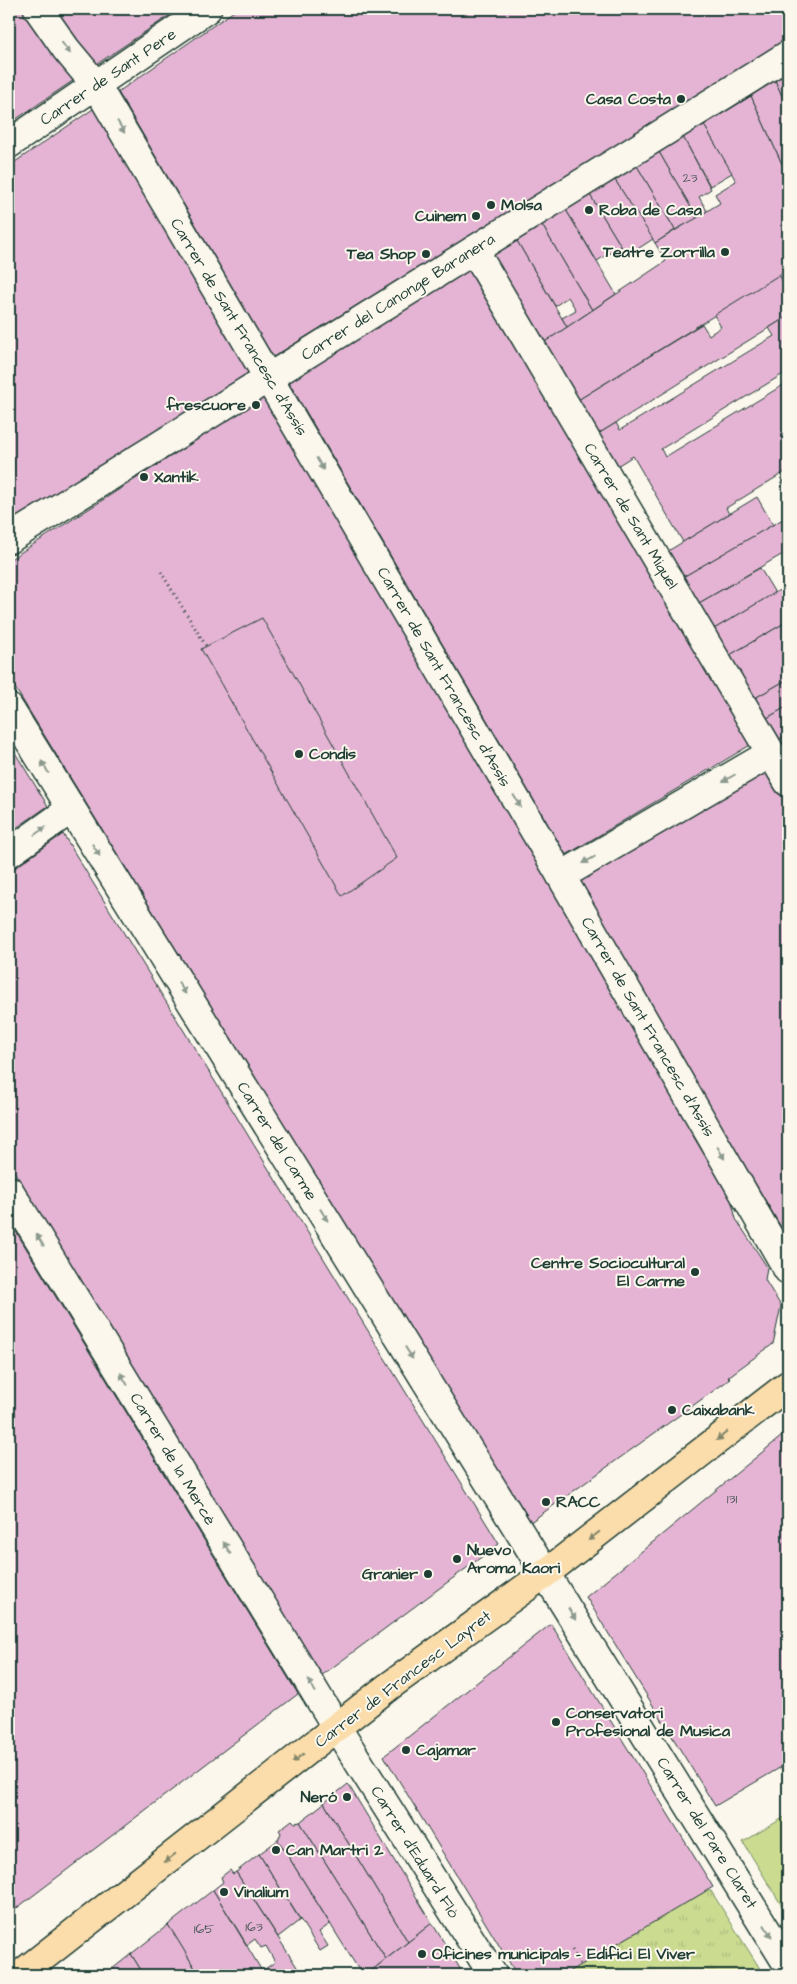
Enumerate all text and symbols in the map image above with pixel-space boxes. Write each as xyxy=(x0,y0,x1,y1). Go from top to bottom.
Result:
street label: Carrer de Sant Pere xyxy=(36,23,181,131)
one-way arrow xyxy=(60,41,71,54)
place label: Casa Costa xyxy=(586,88,672,110)
marker: Casa Costa xyxy=(675,93,687,105)
one-way arrow xyxy=(116,121,125,134)
house number: 23 xyxy=(682,168,698,188)
place label: Molsa xyxy=(501,194,543,216)
marker: Molsa xyxy=(485,199,497,211)
place label: Roba de Casa xyxy=(599,199,703,221)
marker: Roba de Casa xyxy=(583,204,595,216)
place label: Cuinem xyxy=(415,205,467,227)
marker: Cuinem xyxy=(470,210,482,222)
street label: Carrer de Sant Francesc d'Assís xyxy=(165,214,313,440)
street label: Carrer del Canonge Baranera xyxy=(297,228,500,367)
place label: Teatre Zorrilla xyxy=(602,241,716,263)
place label: Tea Shop xyxy=(346,243,416,265)
marker: Teatre Zorrilla xyxy=(719,246,731,258)
marker: Tea Shop xyxy=(420,248,432,260)
place label: frescuore xyxy=(165,394,246,416)
marker: frescuore xyxy=(250,399,262,411)
street label: Carrer de Sant Miquel xyxy=(579,439,683,593)
one-way arrow xyxy=(315,458,324,471)
place label: Xantik xyxy=(154,466,199,488)
marker: Xantik xyxy=(138,471,150,483)
street label: Carrer de Sant Francesc d'Assís xyxy=(372,563,516,791)
place label: Condis xyxy=(309,743,356,765)
marker: Condis xyxy=(293,748,305,760)
one-way arrow xyxy=(41,761,50,774)
one-way arrow xyxy=(723,773,736,782)
one-way arrow xyxy=(512,794,521,807)
one-way arrow xyxy=(33,826,47,836)
one-way arrow xyxy=(92,844,101,857)
one-way arrow xyxy=(582,855,595,864)
street label: Carrer de Sant Francesc d'Assís xyxy=(576,913,720,1141)
one-way arrow xyxy=(178,982,187,995)
street label: Carrer del Carme xyxy=(232,1077,323,1205)
one-way arrow xyxy=(716,1147,725,1160)
one-way arrow xyxy=(319,1209,328,1222)
one-way arrow xyxy=(35,1234,44,1247)
place label: Centre Sociocultural El Carme xyxy=(531,1252,685,1292)
marker: Centre Sociocultural El Carme xyxy=(689,1266,701,1278)
one-way arrow xyxy=(405,1347,414,1360)
one-way arrow xyxy=(120,1373,129,1386)
street label: Carrer de la Mercè xyxy=(125,1389,221,1530)
place label: Caixabank xyxy=(682,1399,755,1421)
marker: Caixabank xyxy=(666,1404,678,1416)
one-way arrow xyxy=(716,1431,729,1442)
house number: 131 xyxy=(727,1489,738,1509)
place label: RACC xyxy=(556,1491,601,1513)
marker: RACC xyxy=(540,1496,552,1508)
one-way arrow xyxy=(587,1531,601,1541)
place label: Nuevo Aroma Kaori xyxy=(467,1539,561,1579)
one-way arrow xyxy=(222,1541,231,1554)
marker: Nuevo Aroma Kaori xyxy=(451,1553,463,1565)
place label: Granier xyxy=(362,1563,418,1585)
marker: Granier xyxy=(422,1568,434,1580)
street label: Carrer de Francesc Layret xyxy=(310,1605,497,1753)
one-way arrow xyxy=(567,1608,576,1621)
one-way arrow xyxy=(307,1680,316,1693)
place label: Conservatori Profesional de Musica xyxy=(566,1702,731,1742)
marker: Conservatori Profesional de Musica xyxy=(550,1716,562,1728)
place label: Cajamar xyxy=(416,1739,476,1761)
marker: Cajamar xyxy=(400,1744,412,1756)
one-way arrow xyxy=(292,1753,305,1763)
street label: Carrer del Pare Claret xyxy=(651,1753,763,1913)
street label: Carrer d'Eduard Flò xyxy=(365,1782,465,1922)
place label: Neró xyxy=(300,1786,338,1808)
marker: Neró xyxy=(341,1791,353,1803)
place label: Can Martri 2 xyxy=(286,1839,384,1861)
marker: Can Martri 2 xyxy=(270,1844,282,1856)
one-way arrow xyxy=(164,1853,177,1863)
place label: Vinalium xyxy=(233,1881,289,1903)
marker: Vinalium xyxy=(218,1886,230,1898)
house number: 163 xyxy=(245,1917,263,1937)
house number: 165 xyxy=(194,1919,214,1939)
one-way arrow xyxy=(763,1925,772,1938)
place label: Oficines municipals - Edifici El Viver xyxy=(432,1943,695,1965)
marker: Oficines municipals - Edifici El Viver xyxy=(416,1948,428,1960)

